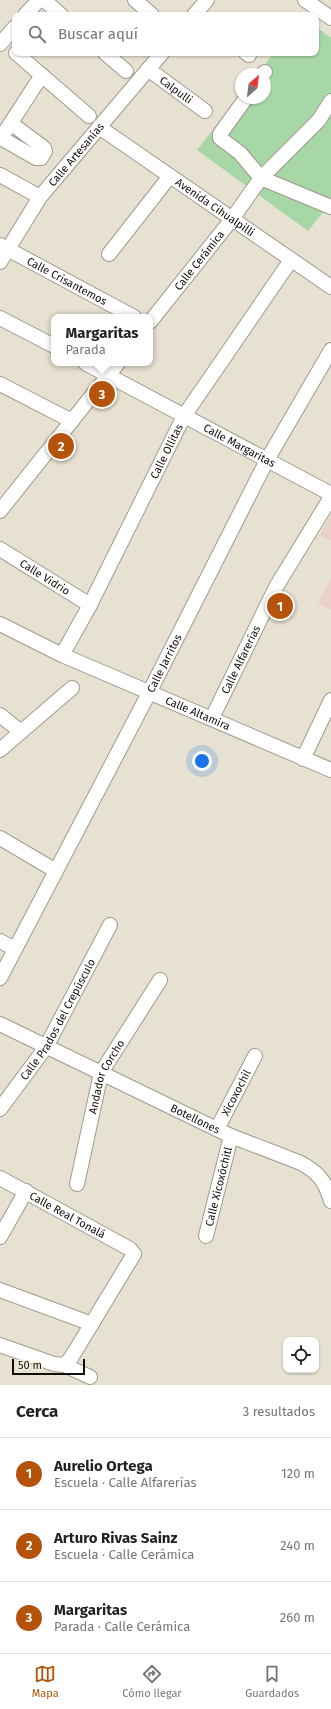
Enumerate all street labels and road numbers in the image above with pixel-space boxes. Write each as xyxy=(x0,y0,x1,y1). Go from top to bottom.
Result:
street label: Calpulli xyxy=(157,73,195,106)
street label: Calle Artesanías xyxy=(45,120,107,189)
street label: Avenida Cihualpilli xyxy=(173,175,257,239)
street label: Calle Cerámica xyxy=(171,228,227,293)
street label: Calle Crisantemos xyxy=(25,254,109,308)
street label: Calle Margaritas xyxy=(201,421,278,470)
street label: Calle Ollitas xyxy=(147,422,186,481)
street label: Calle Vidrio xyxy=(17,556,73,598)
street label: Calle Alfarerías xyxy=(218,623,263,696)
street label: Calle Jarritos xyxy=(144,632,184,695)
street label: Calle Altamira xyxy=(163,693,232,733)
street label: Calle Prados del Crepúsculo xyxy=(17,956,98,1082)
street label: Andador Corcho xyxy=(86,1037,127,1115)
street label: Xicoxochil xyxy=(219,1067,253,1118)
street label: Botellones xyxy=(168,1101,222,1136)
street label: Calle Xicoxóchitl xyxy=(202,1145,235,1228)
street label: Calle Real Tonalá xyxy=(27,1189,108,1241)

